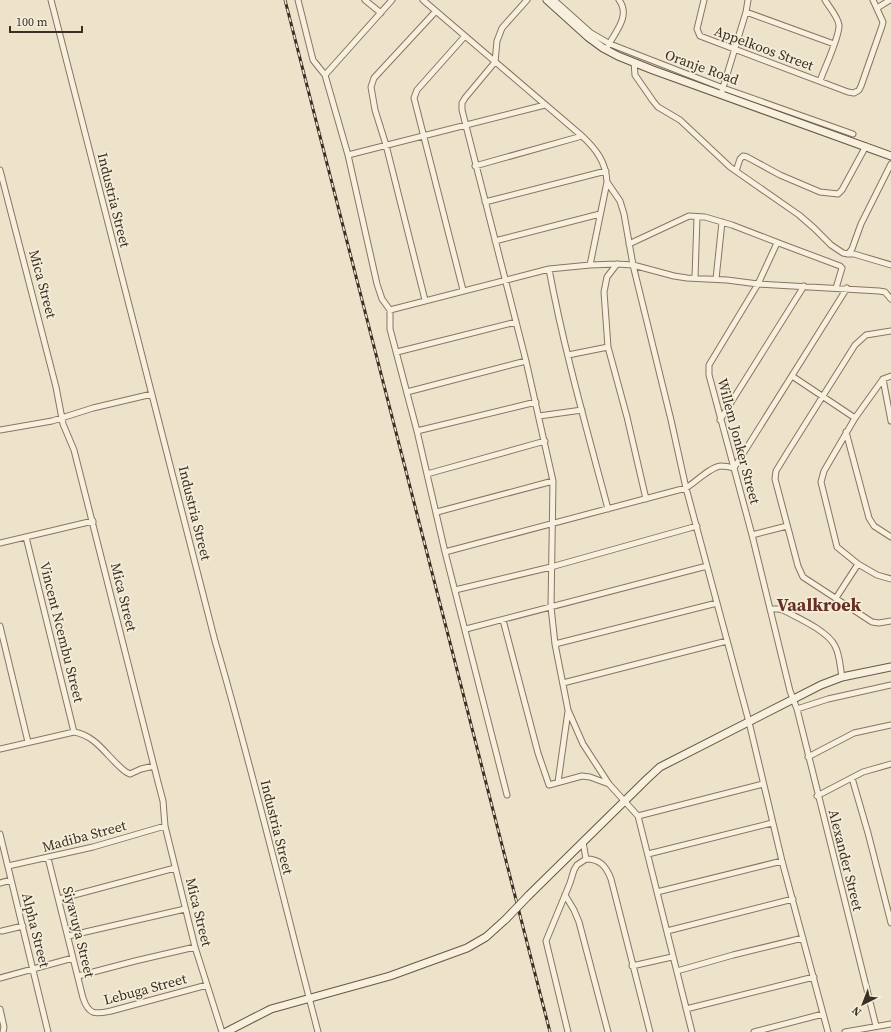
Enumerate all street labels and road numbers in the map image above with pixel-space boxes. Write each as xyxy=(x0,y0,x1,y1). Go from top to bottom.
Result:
street label: Appelkoos Street xyxy=(711,21,817,75)
street label: Oranje Road xyxy=(662,44,742,90)
street label: Industria Street xyxy=(93,151,136,250)
street label: Mica Street xyxy=(24,247,62,321)
street label: Willem Jonker Street xyxy=(713,376,766,507)
street label: Industria Street xyxy=(174,464,217,563)
street label: Vincent Ncembu Street xyxy=(35,560,89,705)
street label: Mica Street xyxy=(106,561,142,634)
street label: Industria Street xyxy=(256,778,299,877)
street label: Alexander Street xyxy=(824,807,868,913)
street label: Madiba Street xyxy=(40,815,129,857)
street label: Mica Street xyxy=(181,876,217,949)
street label: Siyavuya Street xyxy=(58,884,100,980)
street label: Alpha Street xyxy=(17,891,55,970)
street label: Lebuga Street xyxy=(101,968,189,1010)

